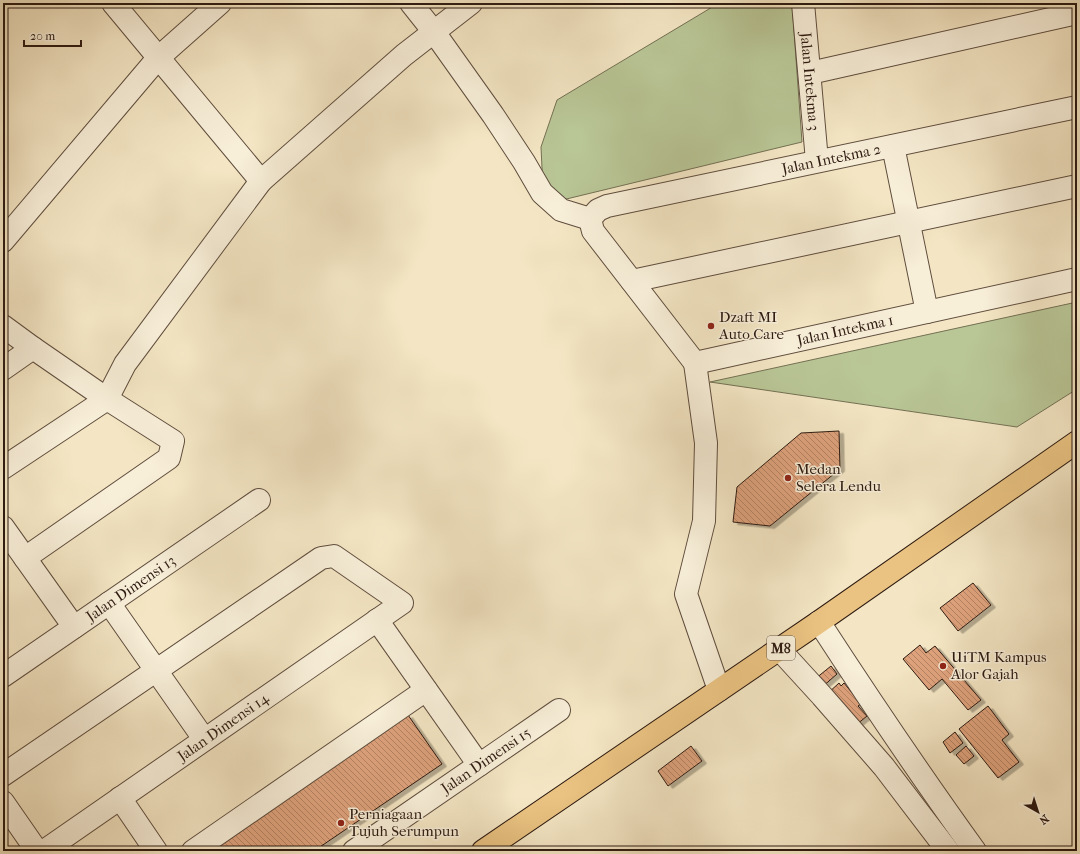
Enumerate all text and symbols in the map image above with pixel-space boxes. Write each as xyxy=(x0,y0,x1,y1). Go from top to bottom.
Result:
scale bar xyxy=(24,22,81,48)
text: 20 m xyxy=(30,29,55,43)
street label: Jalan Intekma 3 xyxy=(797,31,823,132)
street label: Jalan Intekma 2 xyxy=(779,140,883,178)
place label: Dzaft MI Auto Care xyxy=(718,308,785,343)
street label: Jalan Intekma 1 xyxy=(794,311,895,350)
marker: Dzaft MI Auto Care xyxy=(706,321,716,331)
place label: Medan Selera Lendu xyxy=(796,460,881,495)
marker: Medan Selera Lendu xyxy=(783,473,793,483)
street label: Jalan Dimensi 13 xyxy=(82,551,179,626)
road number: M8 xyxy=(767,636,795,660)
place label: UiTM Kampus Alor Gajah xyxy=(950,648,1047,683)
marker: UiTM Kampus Alor Gajah xyxy=(938,661,948,671)
street label: Jalan Dimensi 14 xyxy=(173,688,273,766)
street label: Jalan Dimensi 15 xyxy=(437,723,534,798)
north arrow xyxy=(1018,792,1058,832)
place label: Perniagaan Tujuh Serumpun xyxy=(349,805,459,840)
text: N xyxy=(1036,812,1051,827)
marker: Perniagaan Tujuh Serumpun xyxy=(336,818,346,828)

